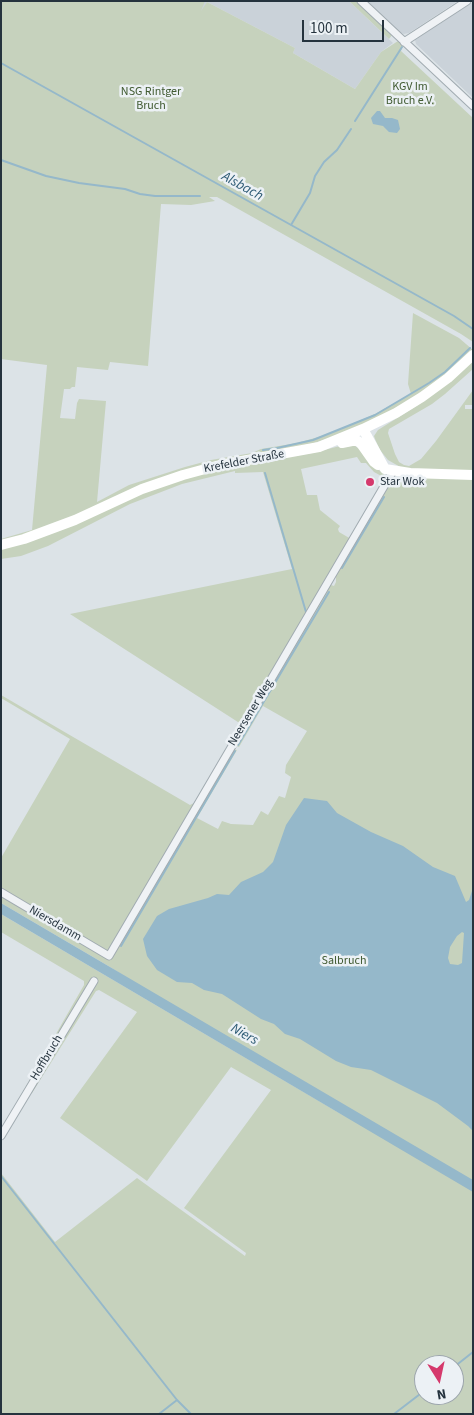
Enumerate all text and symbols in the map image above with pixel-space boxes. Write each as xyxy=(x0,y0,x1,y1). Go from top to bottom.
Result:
scale bar xyxy=(304,10,386,42)
text: 100 m xyxy=(310,18,348,39)
park label: KGV Im Bruch e.V. xyxy=(386,80,434,108)
park label: NSG Rintger Bruch xyxy=(121,85,181,113)
water label: Alsbach xyxy=(218,169,266,205)
street label: Krefelder Straße xyxy=(203,447,285,477)
place label: Star Wok xyxy=(380,475,424,489)
marker: Star Wok xyxy=(364,476,376,488)
street label: Neersener Weg xyxy=(225,677,277,749)
street label: Niersdamm xyxy=(26,903,84,945)
park label: Salbruch xyxy=(322,954,366,968)
water label: Niers xyxy=(227,1020,261,1050)
street label: Hoffbruch xyxy=(28,1033,66,1083)
north arrow xyxy=(414,1355,464,1405)
text: N xyxy=(435,1383,448,1404)

